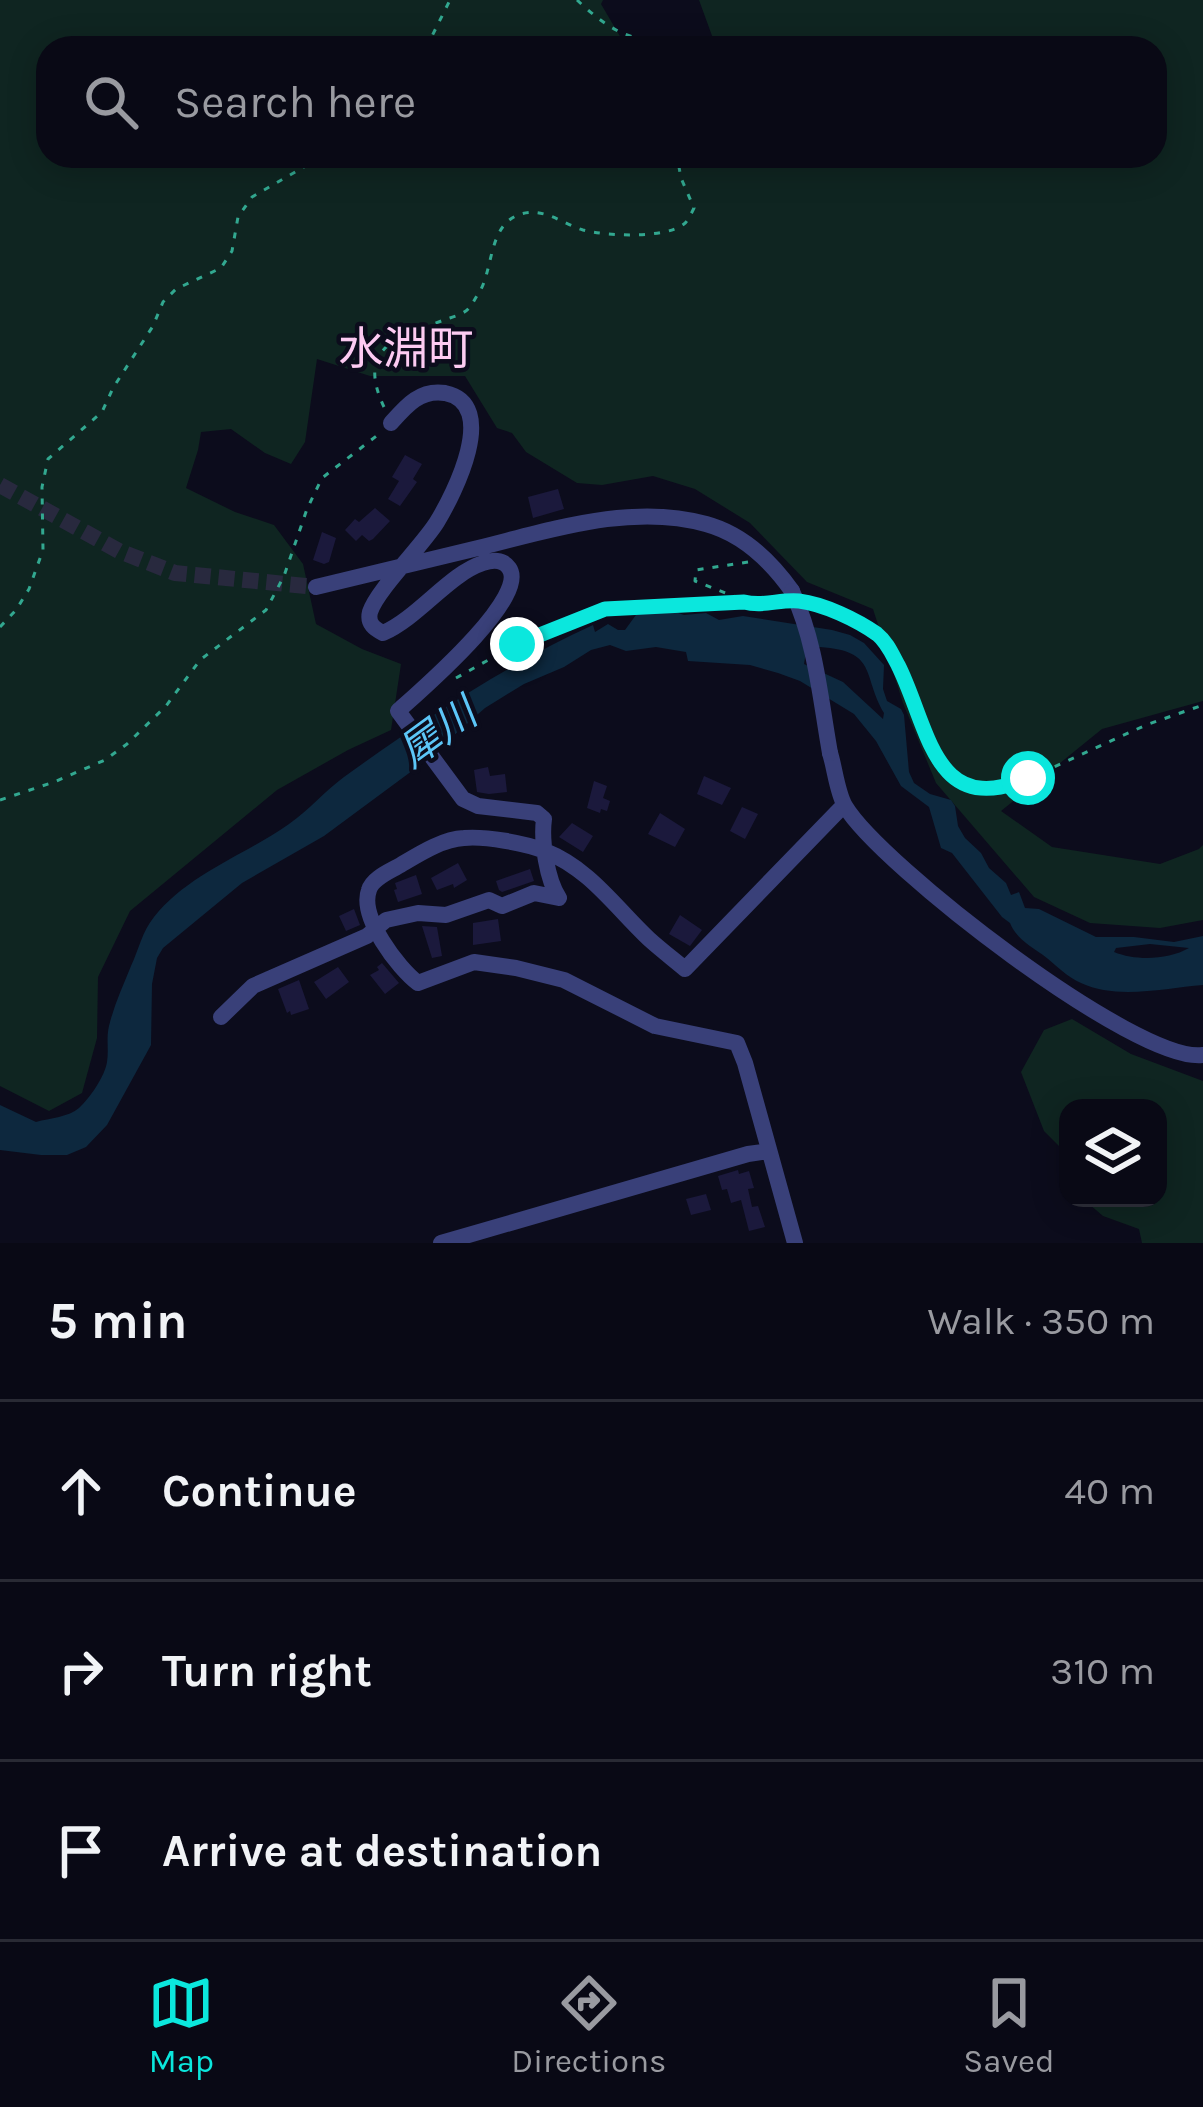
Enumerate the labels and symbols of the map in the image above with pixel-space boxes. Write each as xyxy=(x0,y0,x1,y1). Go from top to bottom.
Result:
district label: 水淵町 xyxy=(338,323,474,375)
route end xyxy=(490,617,544,671)
water label: 犀川 xyxy=(389,686,489,778)
route start xyxy=(1001,751,1055,805)

